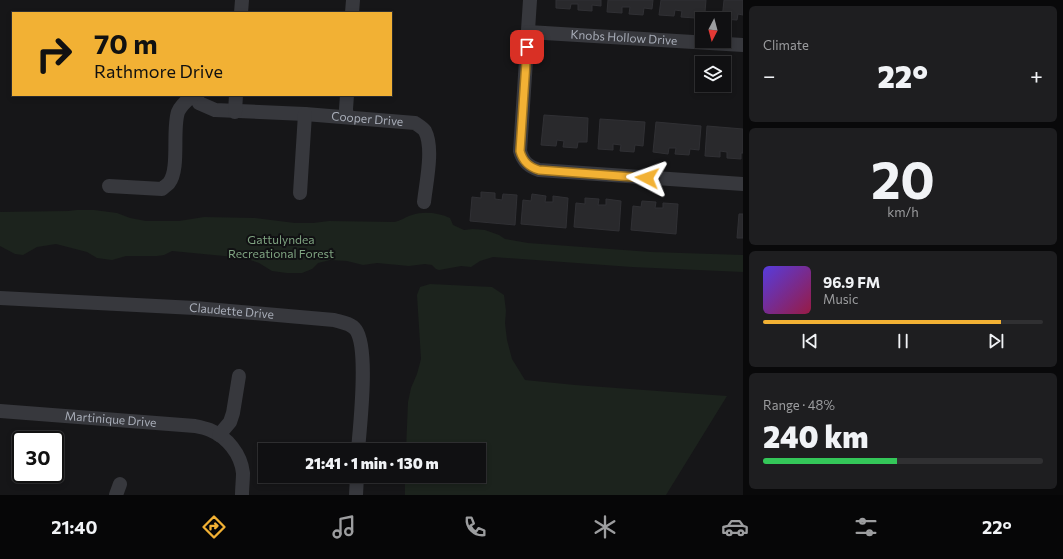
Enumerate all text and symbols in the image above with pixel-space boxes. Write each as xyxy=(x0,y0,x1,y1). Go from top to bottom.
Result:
north arrow xyxy=(695,12,731,48)
map controls xyxy=(695,12,731,92)
text: 70 m xyxy=(94,26,158,60)
street label: Knobs Hollow Drive xyxy=(570,27,678,47)
icon: right xyxy=(28,28,80,80)
pin xyxy=(510,30,544,64)
icon: arrive xyxy=(516,36,538,58)
text: Climate xyxy=(763,37,809,53)
button: layers xyxy=(695,56,731,92)
text: 22° xyxy=(878,57,928,94)
text: Rathmore Drive xyxy=(94,60,223,82)
text: − xyxy=(763,62,776,89)
text: + xyxy=(1030,62,1043,89)
street label: Cooper Drive xyxy=(331,108,404,128)
text: 20 xyxy=(871,146,935,210)
position arrow xyxy=(626,157,668,199)
text: km/h xyxy=(887,204,919,220)
park label: Gattulyndea Recreational Forest xyxy=(228,232,334,260)
text: 96.9 FM xyxy=(823,273,880,291)
text: Music xyxy=(823,291,858,307)
street label: Claudette Drive xyxy=(189,300,275,321)
icon: previous xyxy=(799,330,821,352)
icon: pause xyxy=(892,330,914,352)
icon: next xyxy=(985,330,1007,352)
text: Range · 48% xyxy=(763,397,835,413)
street label: Martinique Drive xyxy=(64,408,157,429)
text: 240 km xyxy=(763,417,868,454)
speed limit sign: 30 xyxy=(12,431,64,483)
text: 21:41 · 1 min · 130 m xyxy=(305,454,439,472)
icon: directions xyxy=(200,513,228,541)
icon: music xyxy=(330,513,358,541)
icon: phone xyxy=(461,513,489,541)
icon: climate xyxy=(591,513,619,541)
icon: car xyxy=(721,513,749,541)
icon: filters xyxy=(852,513,880,541)
text: 21:40 xyxy=(51,516,97,538)
text: 22° xyxy=(982,516,1012,538)

